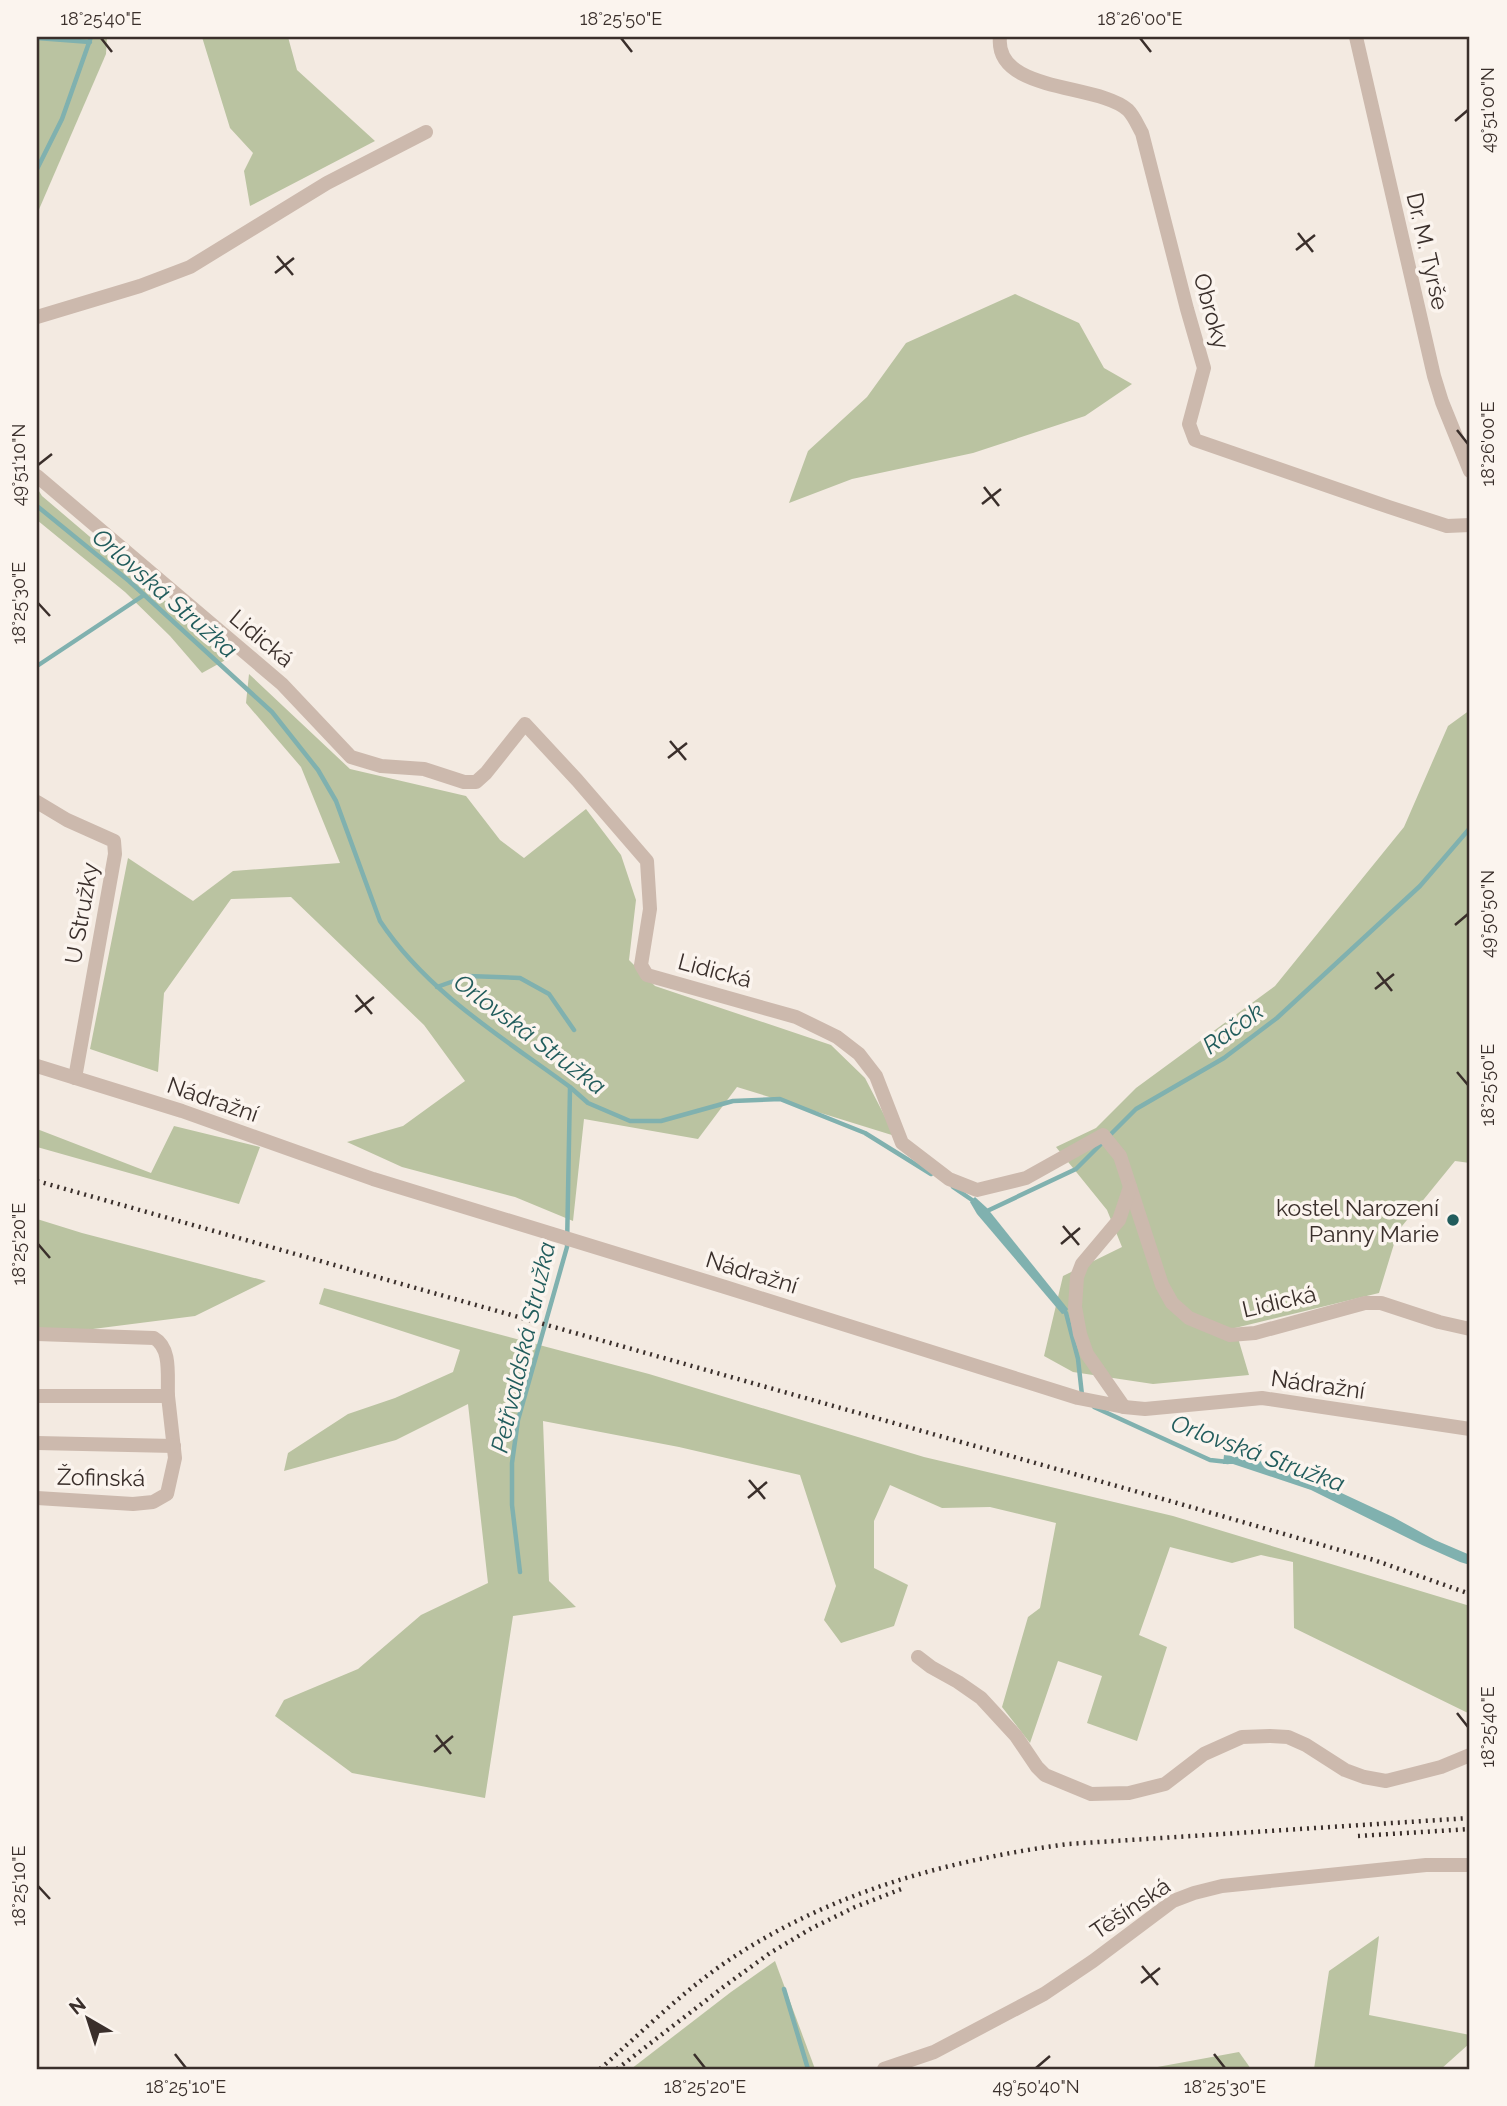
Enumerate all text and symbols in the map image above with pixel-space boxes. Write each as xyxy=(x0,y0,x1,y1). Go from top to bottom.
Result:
text: 18°25'40"E xyxy=(60,8,142,29)
text: 18°25'50"E xyxy=(580,8,662,29)
text: 18°26'00"E xyxy=(1098,8,1183,29)
text: 49°51'00"N xyxy=(1477,67,1498,153)
street label: Dr. M. Tyrše xyxy=(1401,190,1455,312)
street label: Obroky xyxy=(1188,270,1236,352)
text: 18°26'00"E xyxy=(1477,401,1498,486)
text: 49°51'10"N xyxy=(8,424,29,506)
water label: Orlovská Stružka xyxy=(87,522,243,664)
text: 18°25'30"E xyxy=(8,562,29,644)
street label: Lidická xyxy=(225,604,299,672)
street label: U Stružky xyxy=(59,860,103,966)
text: 49°50'50"N xyxy=(1477,870,1498,958)
street label: Lidická xyxy=(675,947,755,993)
water label: Orlovská Stružka xyxy=(448,967,612,1101)
water label: Račok xyxy=(1197,996,1269,1060)
text: 18°25'50"E xyxy=(1477,1044,1498,1126)
street label: Nádražní xyxy=(164,1071,263,1128)
place label: kostel Narození Panny Marie xyxy=(1276,1194,1440,1247)
text: 18°25'20"E xyxy=(8,1203,29,1285)
marker: kostel Narození Panny Marie xyxy=(1445,1212,1461,1228)
water label: Petřvaldská Stružka xyxy=(485,1239,561,1455)
street label: Nádražní xyxy=(703,1245,802,1299)
street label: Lidická xyxy=(1239,1279,1319,1323)
street label: Nádražní xyxy=(1269,1364,1368,1404)
water label: Orlovská Stružka xyxy=(1167,1408,1349,1498)
street label: Žofinská xyxy=(57,1463,145,1491)
text: 18°25'40"E xyxy=(1477,1686,1498,1768)
text: 18°25'10"E xyxy=(8,1846,29,1926)
street label: Těšínská xyxy=(1085,1872,1175,1944)
north arrow xyxy=(52,1983,122,2054)
text: N xyxy=(65,1993,90,2019)
text: 18°25'10"E xyxy=(146,2076,226,2097)
text: 18°25'20"E xyxy=(664,2076,746,2097)
text: 49°50'40"N xyxy=(992,2076,1080,2097)
text: 18°25'30"E xyxy=(1184,2076,1266,2097)

